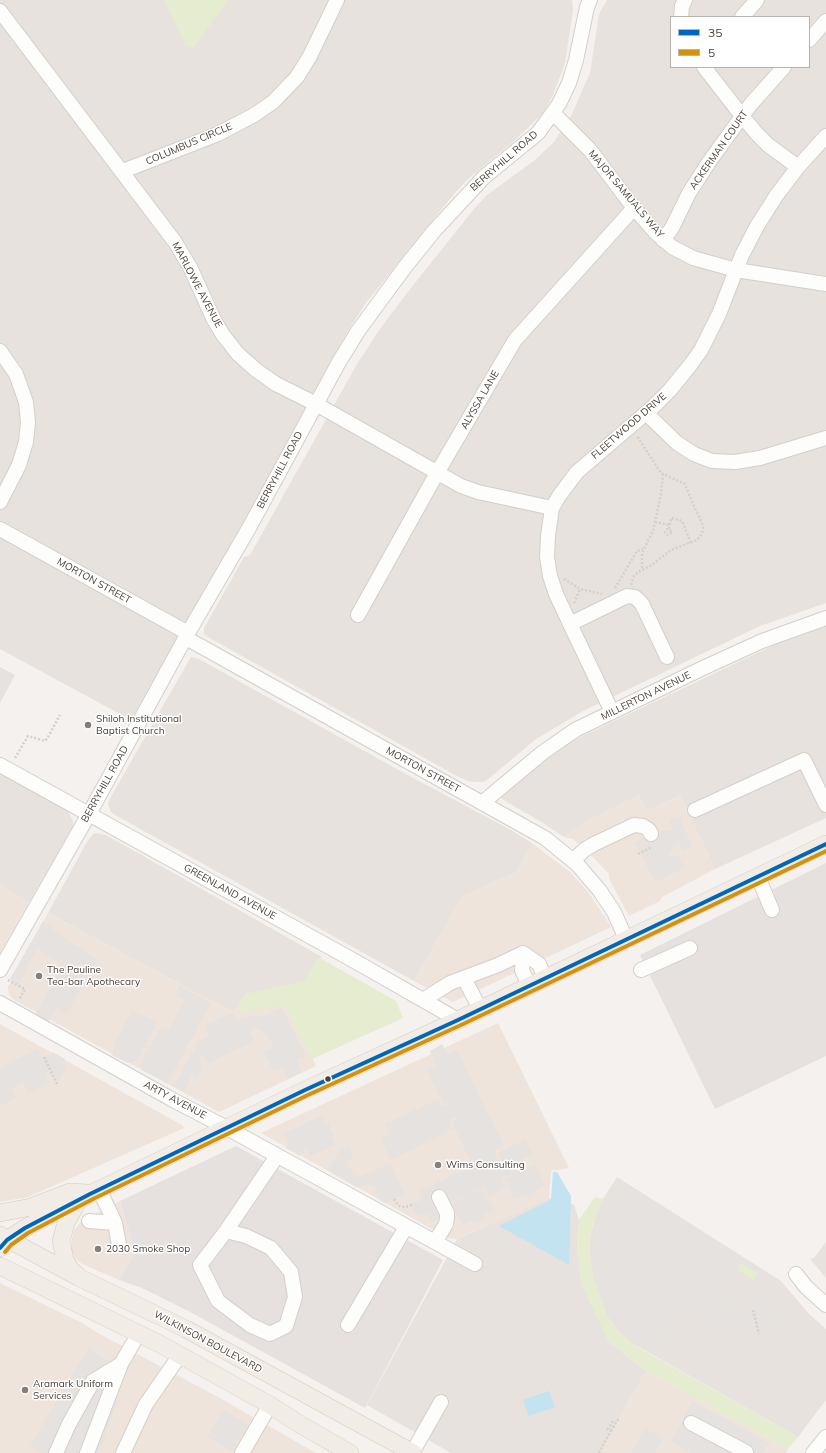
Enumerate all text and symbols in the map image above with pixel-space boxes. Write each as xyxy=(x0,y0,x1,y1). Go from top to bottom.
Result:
legend xyxy=(670,16,810,68)
text: 35 xyxy=(708,25,722,40)
text: 5 xyxy=(708,45,715,60)
street label: ACKERMAN COURT xyxy=(687,108,751,192)
street label: COLUMBUS CIRCLE xyxy=(144,120,234,168)
street label: BERRYHILL ROAD xyxy=(468,128,540,194)
street label: MAJOR SAMUALS WAY xyxy=(586,148,666,240)
street label: MARLOWE AVENUE xyxy=(169,240,225,330)
street label: ALYSSA LANE xyxy=(458,369,502,431)
street label: FLEETWOOD DRIVE xyxy=(589,390,669,462)
street label: BERRYHILL ROAD xyxy=(255,429,305,511)
street label: MORTON STREET xyxy=(55,556,133,606)
street label: MILLERTON AVENUE xyxy=(599,669,693,723)
place label: Shiloh Institutional Baptist Church xyxy=(96,713,181,736)
marker: Shiloh Institutional Baptist Church xyxy=(83,720,93,730)
street label: BERRYHILL ROAD xyxy=(79,744,131,824)
street label: MORTON STREET xyxy=(384,745,462,795)
street label: GREENLAND AVENUE xyxy=(182,862,278,922)
place label: The Pauline Tea-bar Apothecary xyxy=(47,964,140,988)
marker: The Pauline Tea-bar Apothecary xyxy=(34,971,44,981)
unlabelled marker xyxy=(323,1074,333,1084)
street label: ARTY AVENUE xyxy=(142,1078,208,1122)
place label: Wims Consulting xyxy=(446,1159,525,1171)
marker: Wims Consulting xyxy=(433,1160,443,1170)
place label: 2030 Smoke Shop xyxy=(106,1243,190,1255)
marker: 2030 Smoke Shop xyxy=(93,1244,103,1254)
street label: WILKINSON BOULEVARD xyxy=(152,1308,264,1376)
place label: Aramark Uniform Services xyxy=(33,1378,113,1402)
marker: Aramark Uniform Services xyxy=(20,1385,30,1395)

